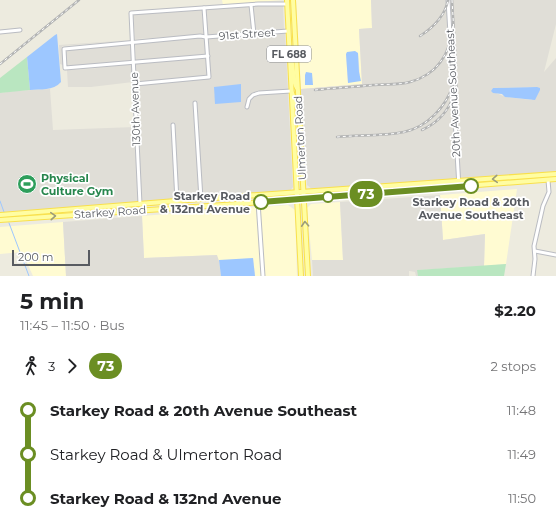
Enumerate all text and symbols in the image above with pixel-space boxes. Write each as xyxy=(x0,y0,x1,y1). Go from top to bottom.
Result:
street label: 91st Street xyxy=(218,25,276,43)
street label: 20th Avenue Southeast xyxy=(443,28,463,158)
road number: FL 688 xyxy=(267,46,311,62)
street label: 130th Avenue xyxy=(127,71,143,146)
street label: Ulmerton Road xyxy=(291,95,309,181)
place label: Physical Culture Gym xyxy=(41,171,113,198)
sports icon: Physical Culture Gym xyxy=(16,173,38,195)
one-way arrow xyxy=(492,175,498,184)
marker: Starkey Road & 20th Avenue Southeast xyxy=(463,178,479,194)
line badge: 73 xyxy=(348,181,384,207)
text: 73 xyxy=(358,185,374,203)
place label: Starkey Road & 132nd Avenue xyxy=(160,189,250,216)
unlabelled marker xyxy=(322,191,334,203)
marker: Starkey Road & 132nd Avenue xyxy=(253,194,269,210)
place label: Starkey Road & 20th Avenue Southeast xyxy=(413,195,530,222)
street label: Starkey Road xyxy=(73,202,147,222)
one-way arrow xyxy=(50,212,56,221)
one-way arrow xyxy=(301,221,309,227)
scale bar xyxy=(12,248,90,267)
text: 200 m xyxy=(18,250,53,264)
text: 5 min xyxy=(20,288,84,315)
text: $2.20 xyxy=(494,301,536,320)
text: 11:45 – 11:50 · Bus xyxy=(20,317,124,333)
icon: walk xyxy=(20,355,42,377)
icon: forward xyxy=(61,355,83,377)
text: 73 xyxy=(97,357,114,375)
text: 3 xyxy=(48,358,55,374)
text: 2 stops xyxy=(491,358,536,374)
text: Starkey Road & 20th Avenue Southeast xyxy=(50,401,357,420)
text: 11:48 xyxy=(507,402,536,418)
text: Starkey Road & Ulmerton Road xyxy=(50,445,282,464)
text: 11:49 xyxy=(507,446,536,462)
text: Starkey Road & 132nd Avenue xyxy=(50,489,281,508)
text: 11:50 xyxy=(508,490,536,506)

